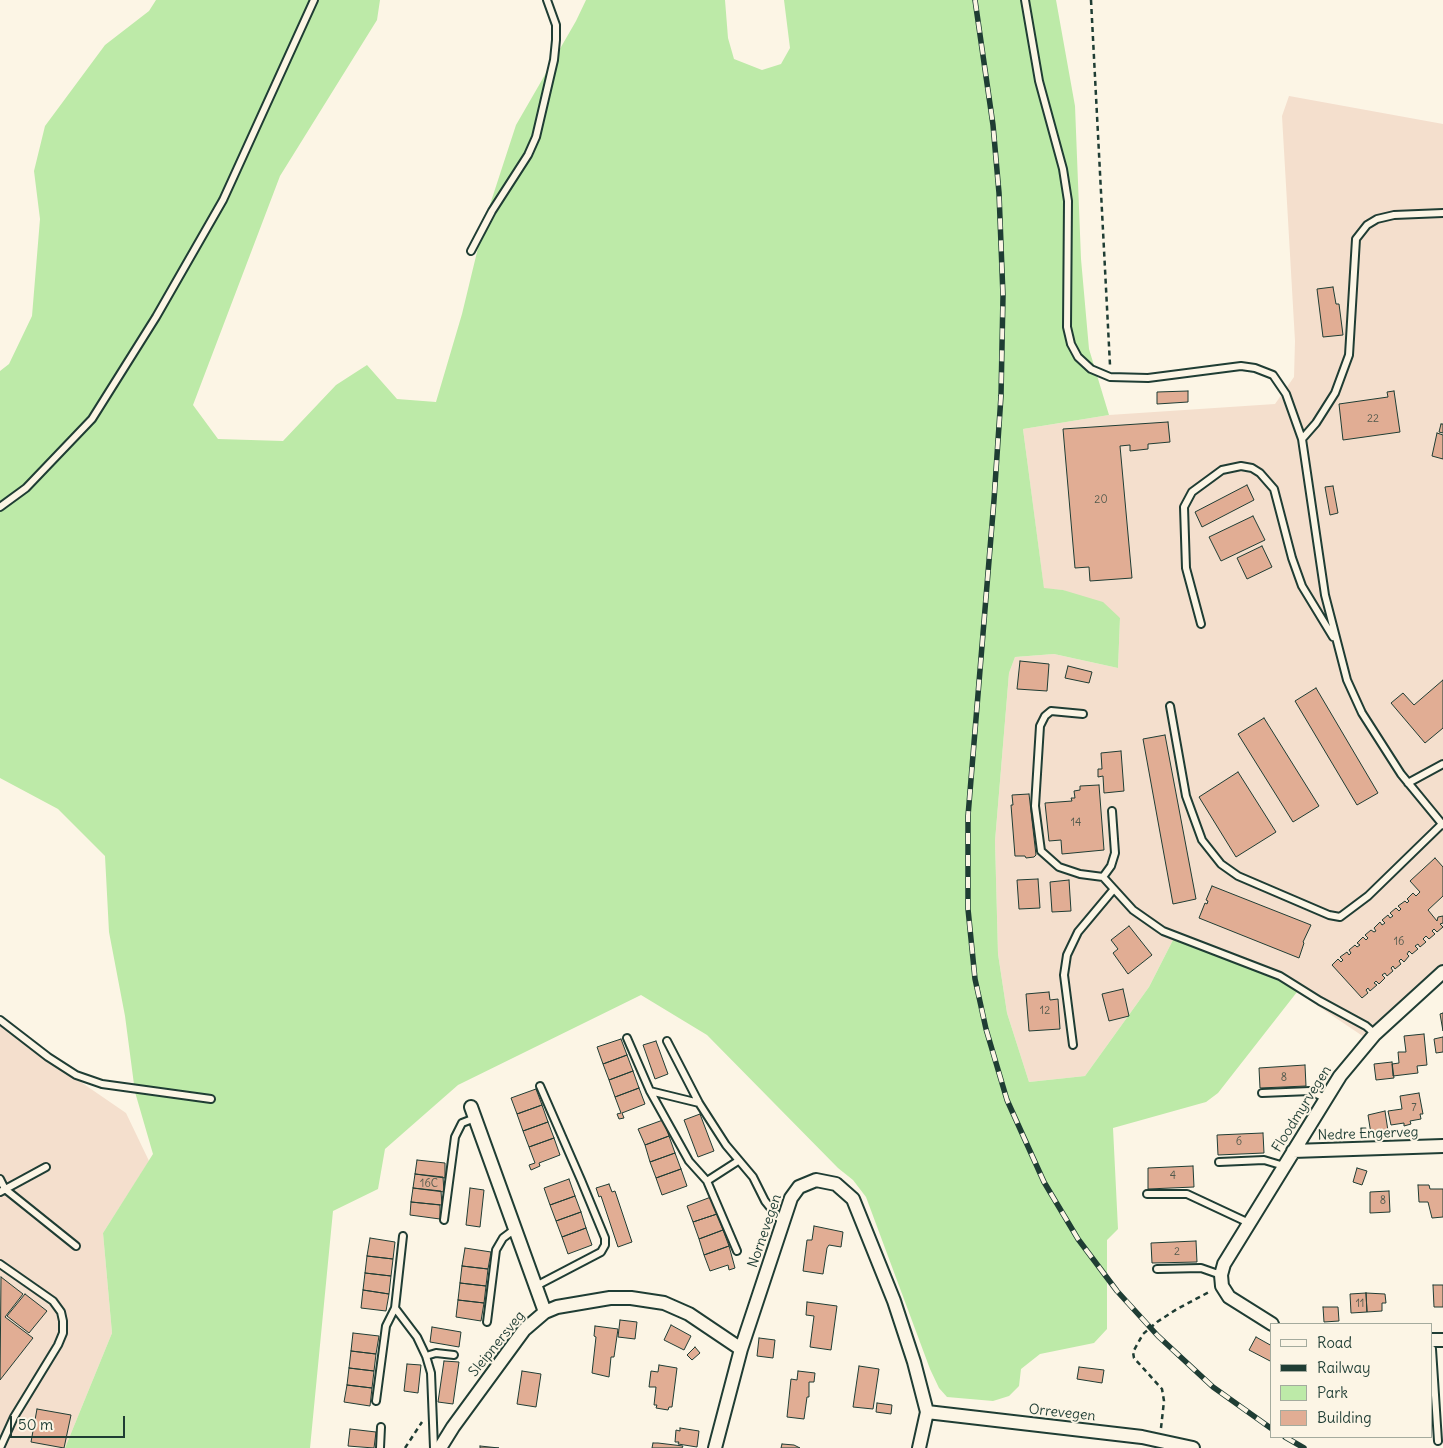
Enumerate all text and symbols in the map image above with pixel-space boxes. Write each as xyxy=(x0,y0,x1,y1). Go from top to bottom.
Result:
house number: 22 xyxy=(1367,412,1379,426)
house number: 20 xyxy=(1094,493,1108,507)
house number: 14 xyxy=(1071,816,1081,830)
house number: 16 xyxy=(1394,935,1404,949)
house number: 12 xyxy=(1040,1004,1050,1018)
street label: Floodmyrvegen xyxy=(1269,1063,1335,1155)
house number: 8 xyxy=(1281,1071,1287,1085)
house number: 7 xyxy=(1411,1101,1417,1115)
street label: Nedre Engerveg xyxy=(1317,1124,1419,1144)
house number: 6 xyxy=(1236,1135,1242,1149)
house number: 4 xyxy=(1170,1169,1176,1183)
house number: 16C xyxy=(420,1177,438,1191)
street label: Nornevegen xyxy=(745,1192,785,1270)
house number: 8 xyxy=(1380,1194,1386,1208)
house number: 2 xyxy=(1174,1245,1180,1259)
house number: 11 xyxy=(1356,1297,1364,1311)
street label: Sleipnersveg xyxy=(465,1308,529,1380)
legend xyxy=(1270,1323,1433,1438)
text: Road xyxy=(1317,1333,1352,1352)
text: Railway xyxy=(1317,1358,1371,1377)
text: Park xyxy=(1317,1383,1348,1402)
street label: Orrevegen xyxy=(1028,1401,1096,1425)
scale bar xyxy=(12,1406,128,1438)
text: Building xyxy=(1317,1408,1372,1427)
text: 50 m xyxy=(18,1415,53,1434)

